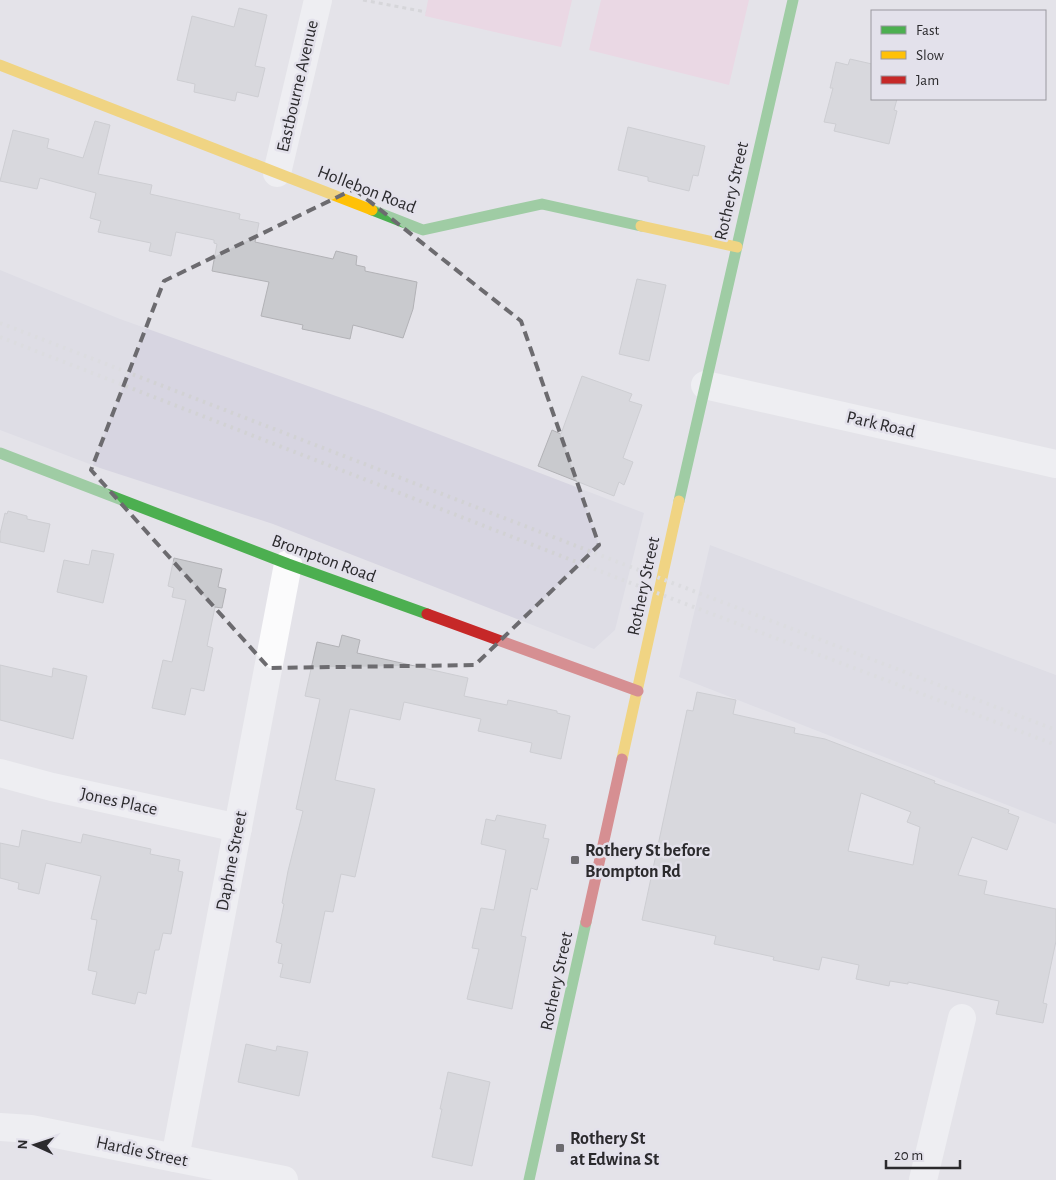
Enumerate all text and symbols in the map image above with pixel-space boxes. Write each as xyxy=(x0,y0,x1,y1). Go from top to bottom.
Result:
legend xyxy=(871,10,1046,100)
street label: Eastbourne Avenue xyxy=(274,18,322,154)
text: Fast xyxy=(916,23,940,38)
text: Slow xyxy=(916,48,944,63)
text: Jam xyxy=(916,73,939,88)
street label: Rothery Street xyxy=(712,140,752,242)
street label: Hollebon Road xyxy=(315,163,418,217)
street label: Park Road xyxy=(845,408,917,442)
street label: Brompton Road xyxy=(269,532,378,586)
street label: Rothery Street xyxy=(625,535,663,637)
street label: Jones Place xyxy=(79,785,159,819)
street label: Daphne Street xyxy=(213,810,251,913)
place label: Rothery St before Brompton Rd xyxy=(585,842,710,881)
marker: Rothery St before Brompton Rd xyxy=(569,854,581,866)
street label: Rothery Street xyxy=(538,930,576,1032)
north arrow xyxy=(10,1120,60,1170)
place label: Rothery St at Edwina St xyxy=(570,1130,659,1169)
street label: Hardie Street xyxy=(94,1133,189,1171)
scale bar xyxy=(886,1138,960,1170)
text: N xyxy=(16,1139,30,1150)
marker: Rothery St at Edwina St xyxy=(554,1142,566,1154)
text: 20 m xyxy=(894,1148,923,1163)

